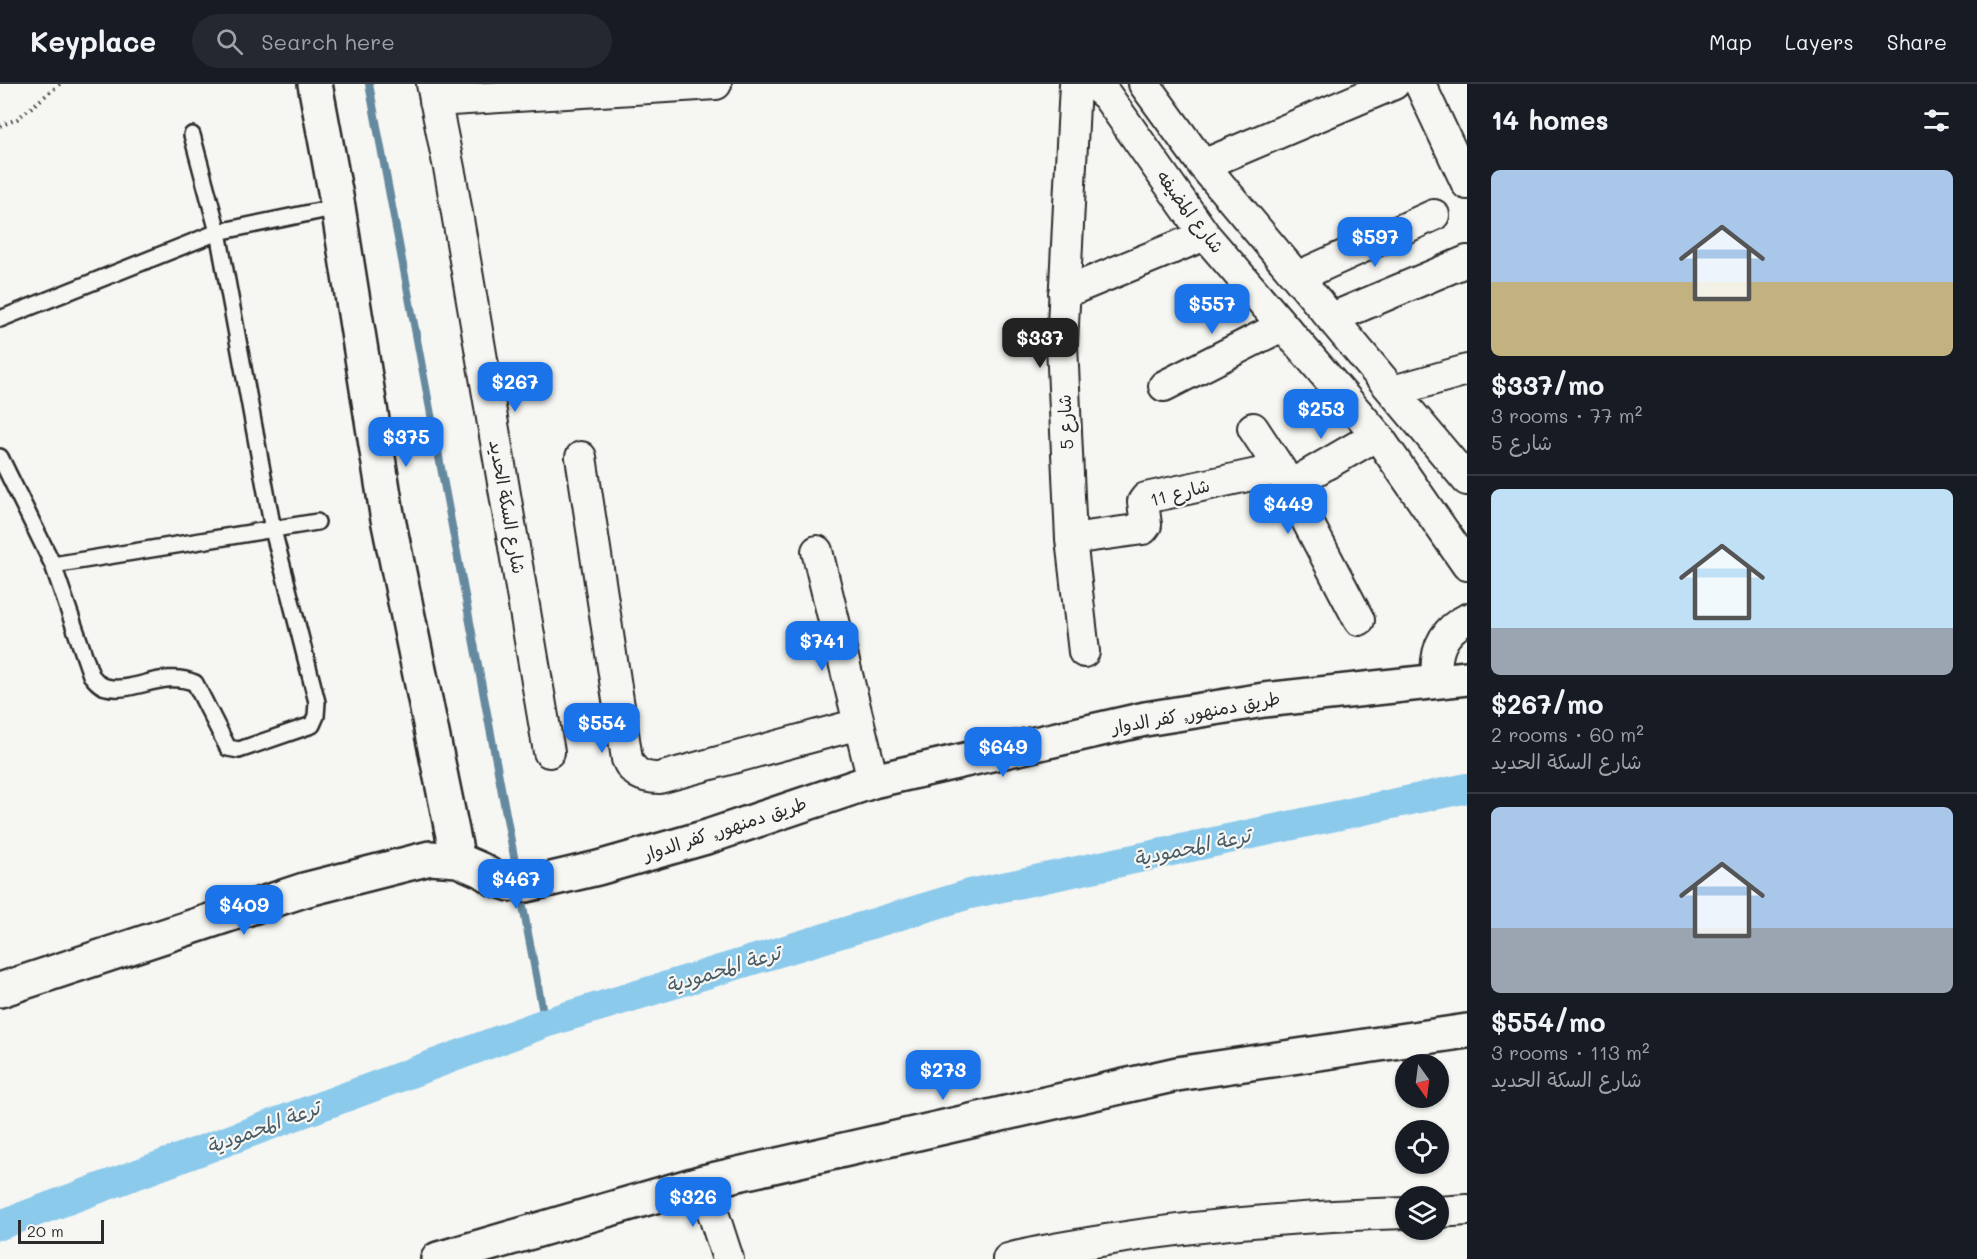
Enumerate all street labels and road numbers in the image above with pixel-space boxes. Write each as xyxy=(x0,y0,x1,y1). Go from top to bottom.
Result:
street label: شارع المضيفه xyxy=(1151,165,1230,258)
street label: شارع 5 xyxy=(1052,394,1079,450)
street label: شارع السكة الحديد xyxy=(483,438,532,576)
street label: شارع 11 xyxy=(1147,473,1212,512)
street label: طريق دمنهور, كفر الدوار xyxy=(1108,685,1282,740)
street label: طريق دمنهور, كفر الدوار xyxy=(638,790,810,867)

